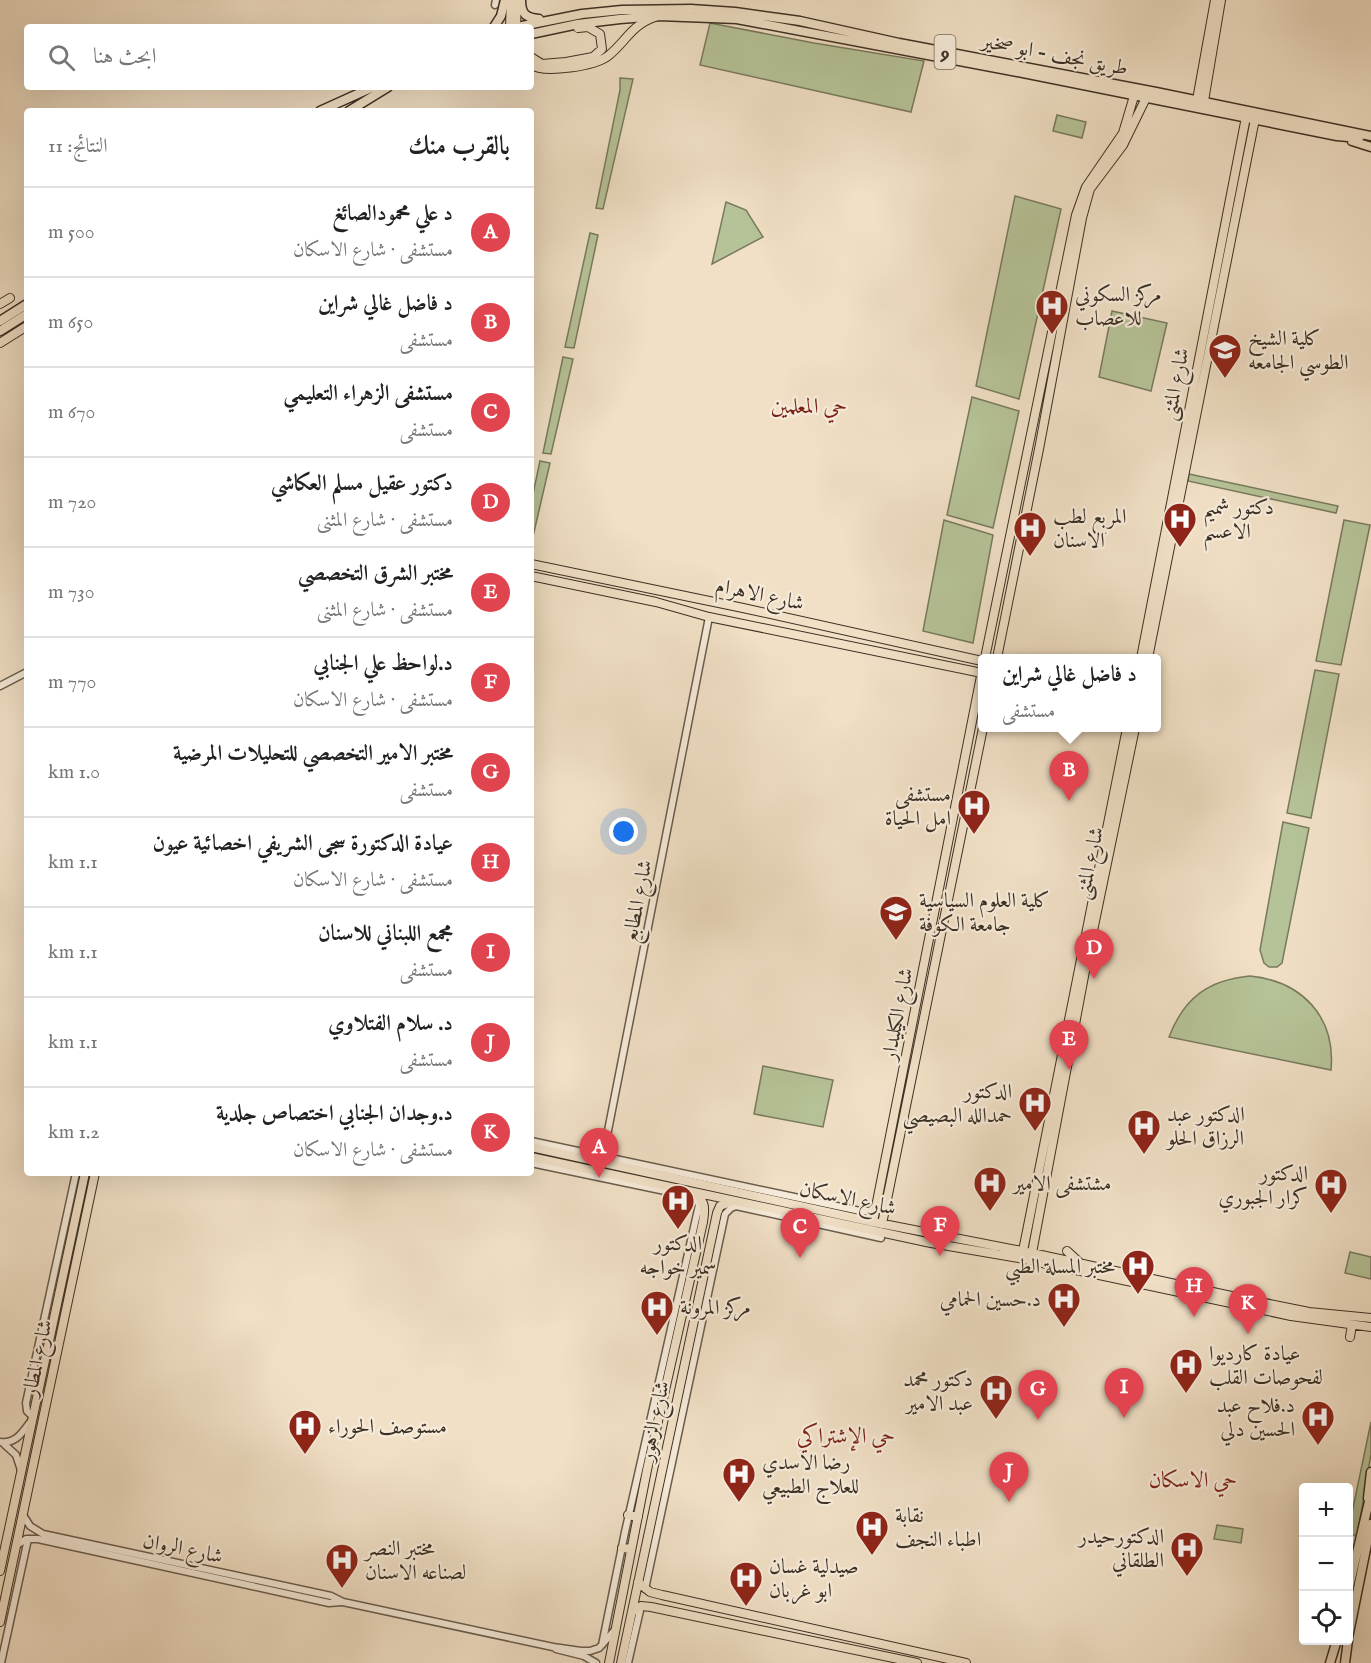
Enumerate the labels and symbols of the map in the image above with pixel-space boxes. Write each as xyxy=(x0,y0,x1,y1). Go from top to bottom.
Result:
street label: طريق نجف - ابو صخير xyxy=(977,28,1130,83)
road number: 9 xyxy=(934,35,956,69)
place label: مركز السكوني للاعصاب xyxy=(1075,282,1161,333)
hospital icon: مركز السكوني للاعصاب xyxy=(1034,288,1070,335)
place label: كلية الشيخ الطوسي الجامعه xyxy=(1248,326,1349,382)
school or university icon: كلية الشيخ الطوسي الجامعه xyxy=(1207,332,1243,379)
street label: شارع المثنى xyxy=(1156,346,1200,423)
district label: حي المعلمین xyxy=(771,393,847,424)
place label: دكتور شميم الاعسم xyxy=(1203,495,1274,552)
hospital icon: دكتور شميم الاعسم xyxy=(1162,501,1198,548)
place label: المربع لطب الاسنان xyxy=(1053,504,1127,555)
hospital icon: المربع لطب الاسنان xyxy=(1012,510,1048,557)
street label: شارع الاهرام xyxy=(712,573,806,621)
pin: B xyxy=(1050,752,1088,801)
place label: مستشفى امل الحياة xyxy=(885,782,951,833)
hospital icon: مستشفى امل الحياة xyxy=(956,788,992,835)
your location xyxy=(609,817,638,846)
street label: شارع المثنى xyxy=(1070,825,1114,903)
street label: شارع المطابع xyxy=(617,858,664,946)
place label: كلية العلوم السياسية جامعة الكوفة xyxy=(919,888,1050,939)
school or university icon: كلية العلوم السياسية جامعة الكوفة xyxy=(878,894,914,941)
pin: D xyxy=(1074,930,1114,979)
street label: شارع الكيليدار xyxy=(876,966,924,1065)
pin: E xyxy=(1050,1020,1088,1070)
place label: الدكتور حمدالله البصيصي xyxy=(903,1079,1012,1135)
hospital icon: الدكتور حمدالله البصيصي xyxy=(1017,1085,1053,1132)
place label: الدكتور عبد الرزاق الحلو xyxy=(1165,1102,1245,1153)
hospital icon: الدكتور عبد الرزاق الحلو xyxy=(1126,1108,1162,1155)
pin: A xyxy=(580,1128,618,1178)
place label: الدكتور كرار الجبوري xyxy=(1218,1161,1308,1213)
hospital icon: مشتشفى الامير xyxy=(972,1165,1008,1212)
hospital icon: الدكتور كرار الجبوري xyxy=(1313,1167,1349,1214)
place label: مشتشفى الامير xyxy=(1011,1171,1111,1198)
street label: شارع الاسكان xyxy=(796,1176,898,1226)
hospital icon: الدكتور سمير خواجه xyxy=(660,1183,696,1230)
pin: F xyxy=(920,1206,960,1256)
pin: C xyxy=(780,1208,820,1258)
place label: الدكتور سمير خواجه xyxy=(639,1231,717,1282)
hospital icon: مختبر المسلة الطبي xyxy=(1120,1248,1156,1295)
place label: مختبر المسلة الطبي xyxy=(1005,1254,1115,1286)
pin: H xyxy=(1174,1268,1214,1317)
hospital icon: د.حسين الحمامي xyxy=(1046,1281,1082,1328)
pin: K xyxy=(1228,1284,1268,1334)
place label: د.حسين الحمامي xyxy=(940,1287,1041,1316)
hospital icon: مركز المرونة xyxy=(639,1289,675,1336)
place label: مركز المرونة xyxy=(680,1295,751,1322)
street label: شارع المطار xyxy=(17,1317,63,1402)
place label: عيادة كارديوا لفحوصات القلب xyxy=(1209,1341,1323,1392)
hospital icon: عيادة كارديوا لفحوصات القلب xyxy=(1168,1347,1204,1394)
place label: دكتور محمد عبد الامير xyxy=(903,1367,973,1418)
pin: I xyxy=(1104,1368,1144,1418)
pin: G xyxy=(1018,1370,1058,1420)
hospital icon: دكتور محمد عبد الامير xyxy=(978,1373,1014,1420)
street label: شارع الزهور xyxy=(633,1379,680,1467)
place label: د.فلاح عبد الحسين دلي xyxy=(1217,1393,1295,1446)
hospital icon: د.فلاح عبد الحسين دلي xyxy=(1300,1399,1336,1446)
hospital icon: مستوصف الحوراء xyxy=(287,1408,323,1455)
place label: مستوصف الحوراء xyxy=(328,1414,447,1441)
district label: حي الإشتراكي xyxy=(797,1422,895,1454)
place label: رضا الأسدي للعلاج الطبيعي xyxy=(762,1447,859,1505)
pin: J xyxy=(990,1452,1028,1502)
hospital icon: رضا الأسدي للعلاج الطبيعي xyxy=(721,1456,757,1503)
district label: حي الاسكان xyxy=(1149,1467,1237,1498)
place label: نقابة اطباء النجف xyxy=(895,1503,981,1554)
hospital icon: نقابة اطباء النجف xyxy=(854,1509,890,1556)
place label: الدكتورحيدر الطلقاني xyxy=(1077,1524,1164,1577)
street label: شارع الروان xyxy=(140,1528,225,1574)
hospital icon: الدكتورحيدر الطلقاني xyxy=(1169,1530,1205,1577)
place label: مختبر النصر لصناعه الاسنان xyxy=(363,1536,466,1587)
hospital icon: مختبر النصر لصناعه الاسنان xyxy=(324,1542,360,1589)
place label: صيدلية غسان ابو غربان xyxy=(769,1554,859,1605)
hospital icon: صيدلية غسان ابو غربان xyxy=(728,1560,764,1607)

